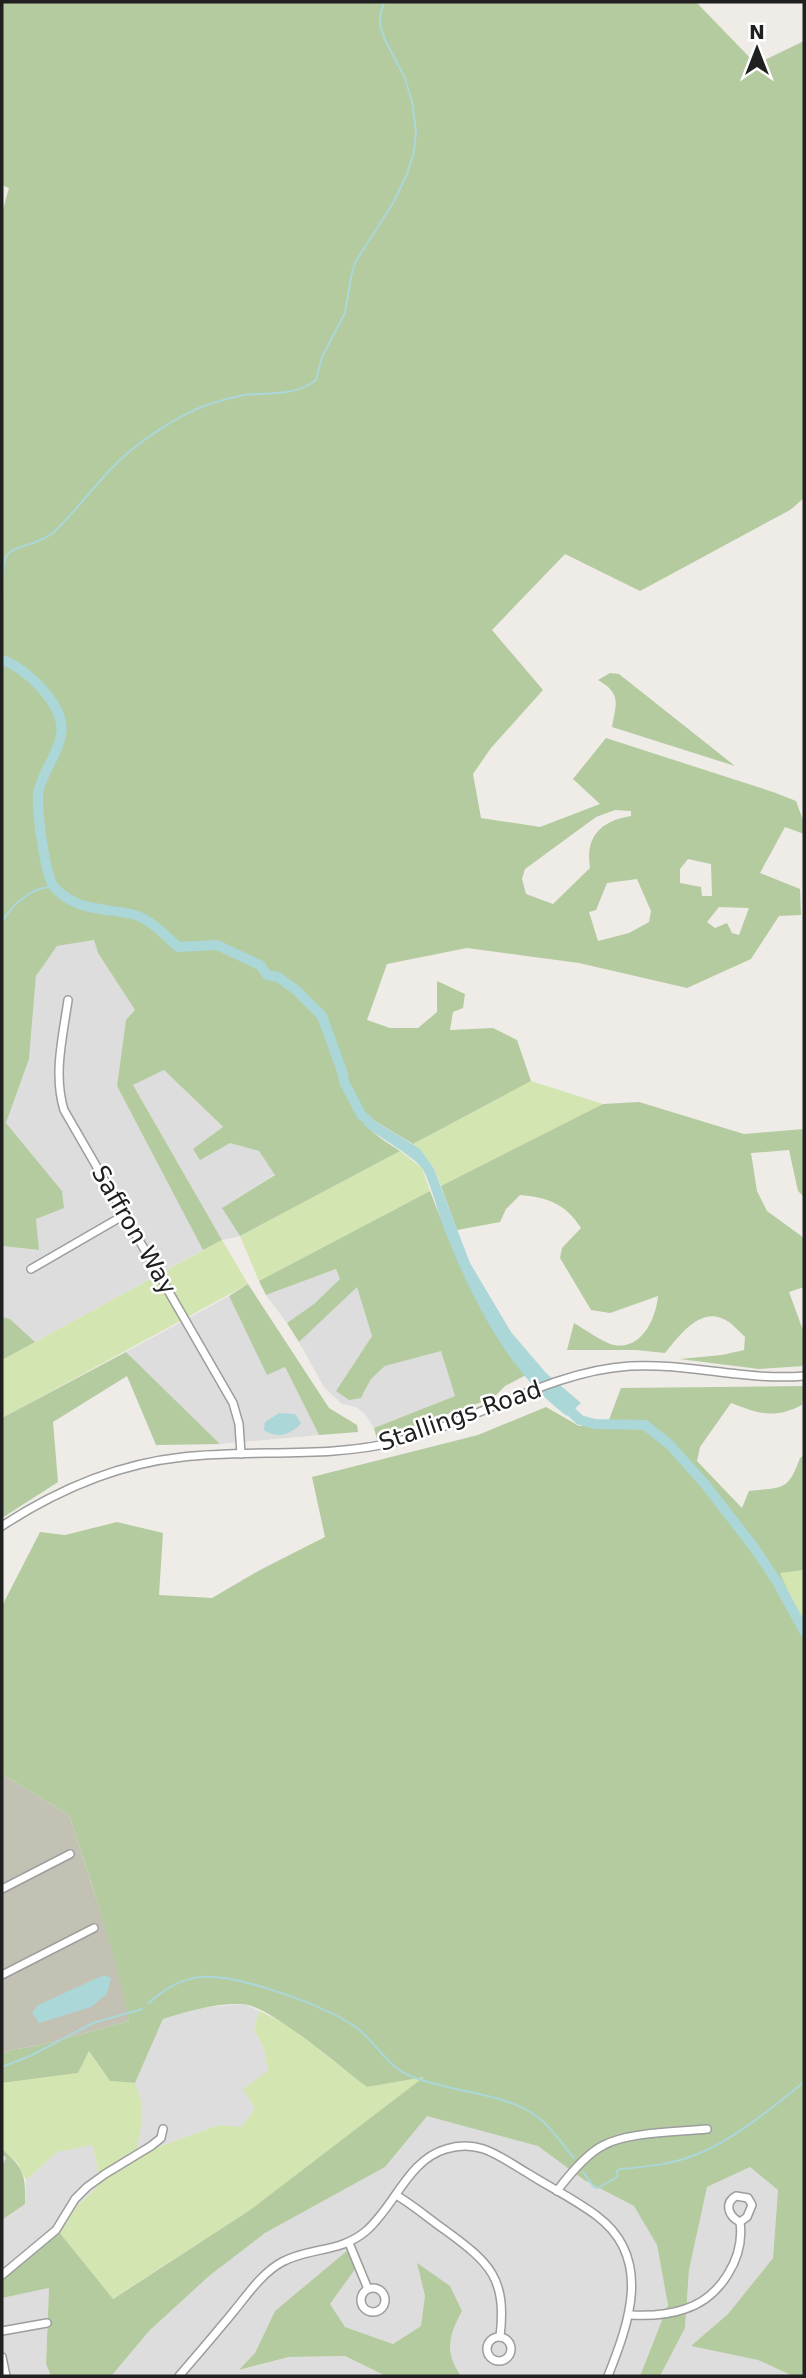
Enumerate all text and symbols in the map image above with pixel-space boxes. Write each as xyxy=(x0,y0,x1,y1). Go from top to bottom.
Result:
north arrow xyxy=(722,14,792,84)
text: N xyxy=(749,21,765,43)
street label: Saffron Way xyxy=(86,1160,182,1300)
street label: Stallings Road xyxy=(375,1375,545,1457)

